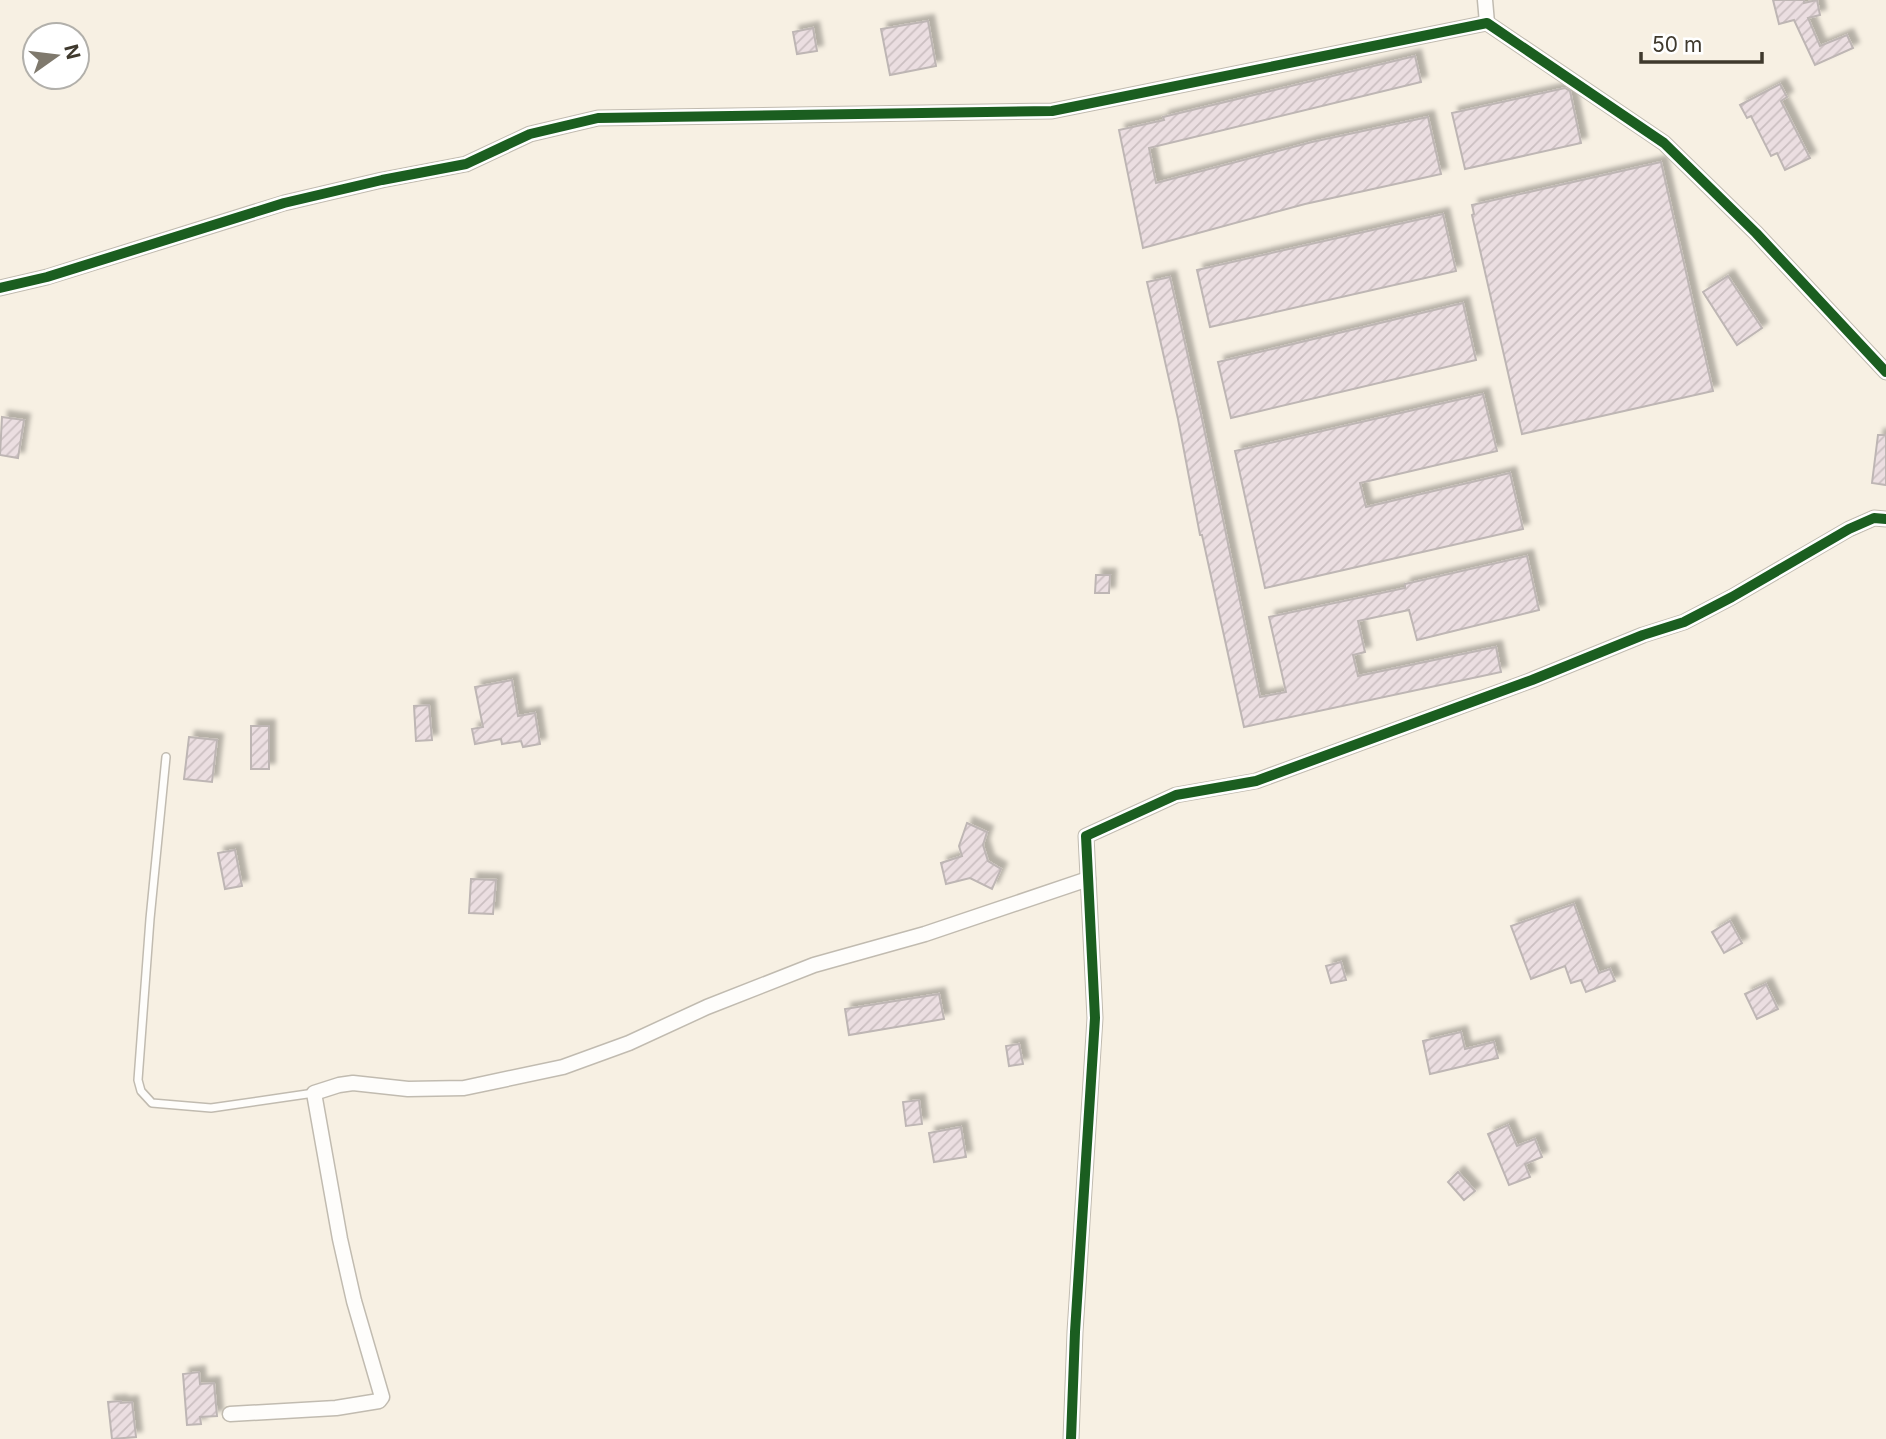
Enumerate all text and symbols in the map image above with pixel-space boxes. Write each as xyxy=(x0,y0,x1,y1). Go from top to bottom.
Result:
north arrow xyxy=(21,21,91,91)
scale bar xyxy=(1641,21,1762,65)
text: 50 m xyxy=(1652,32,1702,57)
text: N xyxy=(59,42,85,62)

